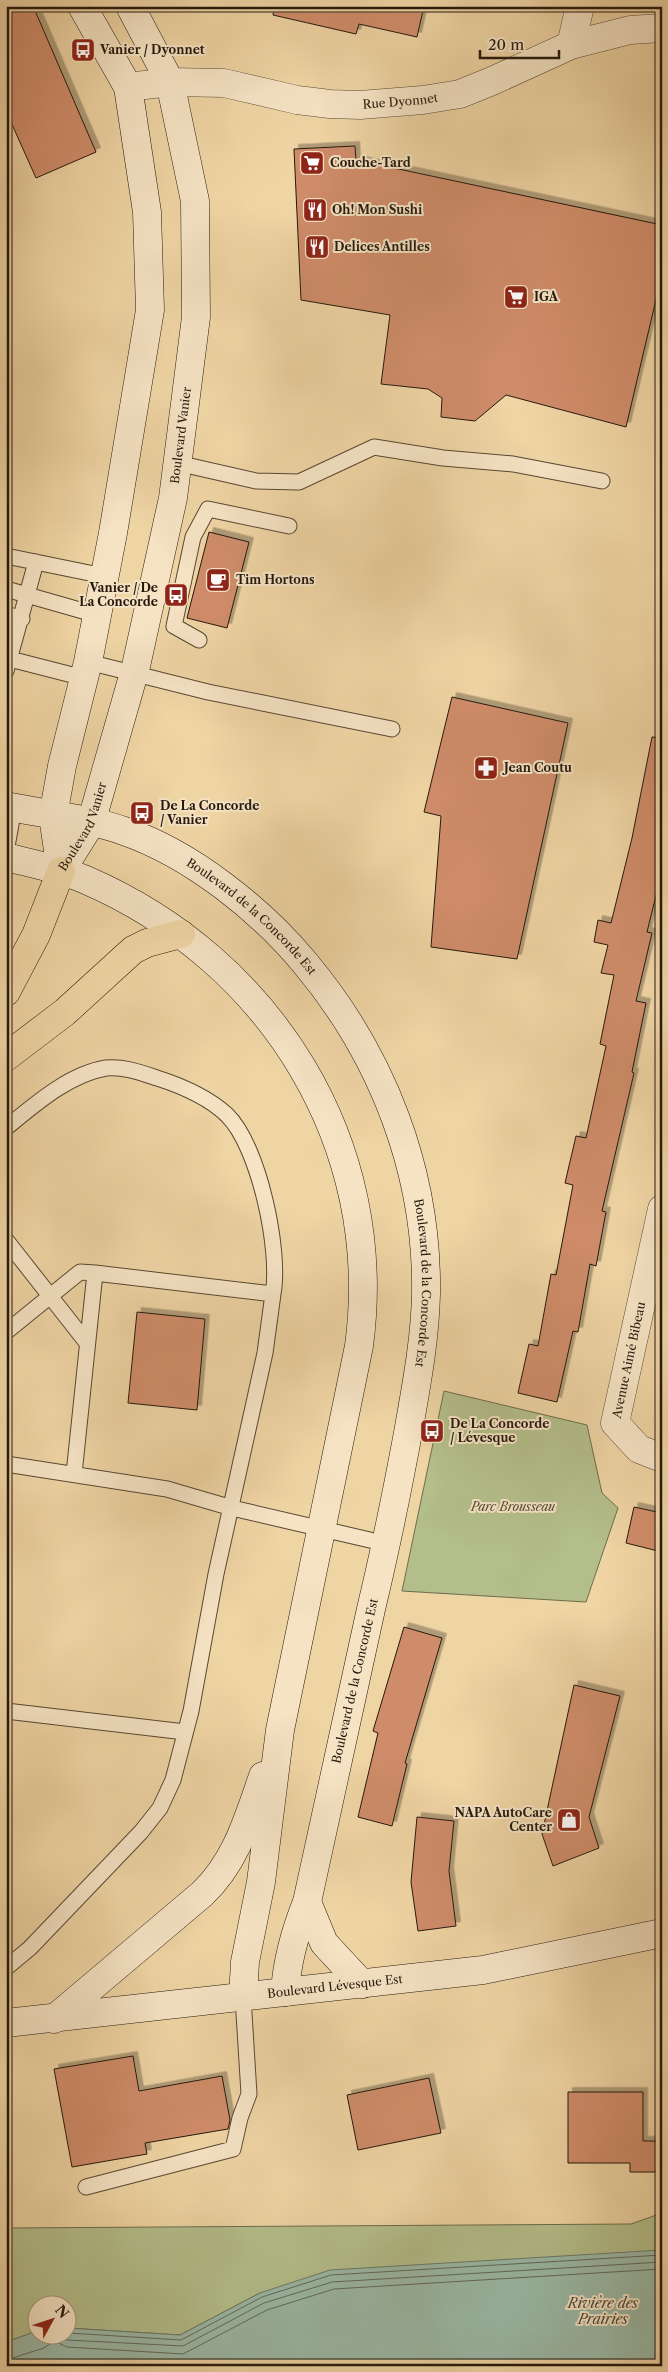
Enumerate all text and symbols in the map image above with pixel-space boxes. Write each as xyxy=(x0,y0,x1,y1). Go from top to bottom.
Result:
scale bar xyxy=(480,28,559,60)
text: 20 m xyxy=(488,35,524,54)
bus stop icon: Vanier / Dyonnet xyxy=(70,37,96,63)
place label: Vanier / Dyonnet xyxy=(99,42,205,57)
street label: Rue Dyonnet xyxy=(362,90,440,112)
supermarket icon: Couche-Tard xyxy=(299,150,325,176)
place label: Couche-Tard xyxy=(330,155,411,170)
restaurant icon: Oh! Mon Sushi xyxy=(302,197,328,223)
place label: Oh! Mon Sushi xyxy=(332,202,423,217)
restaurant icon: Delices Antilles xyxy=(304,234,330,260)
place label: Delices Antilles xyxy=(334,239,430,254)
supermarket icon: IGA xyxy=(503,284,529,310)
place label: IGA xyxy=(534,289,559,304)
street label: Boulevard Vanier xyxy=(167,386,194,485)
cafe icon: Tim Hortons xyxy=(205,567,231,593)
place label: Tim Hortons xyxy=(236,572,315,587)
place label: Vanier / De La Concorde xyxy=(79,580,158,609)
bus stop icon: Vanier / De La Concorde xyxy=(163,582,189,608)
pharmacy icon: Jean Coutu xyxy=(473,755,499,781)
place label: Jean Coutu xyxy=(502,760,572,775)
street label: Boulevard Vanier xyxy=(55,780,109,874)
place label: De La Concorde / Vanier xyxy=(160,798,259,827)
bus stop icon: De La Concorde / Vanier xyxy=(129,800,155,826)
street label: Boulevard de la Concorde Est xyxy=(184,855,320,978)
street label: Boulevard de la Concorde Est xyxy=(411,1197,434,1369)
street label: Avenue Aimé Bibeau xyxy=(609,1300,648,1420)
place label: De La Concorde / Lévesque xyxy=(450,1416,549,1445)
bus stop icon: De La Concorde / Lévesque xyxy=(419,1418,445,1444)
park label: Parc Brousseau xyxy=(470,1499,556,1514)
street label: Boulevard de la Concorde Est xyxy=(328,1596,381,1765)
place label: NAPA AutoCare Center xyxy=(454,1805,552,1834)
shop icon: NAPA AutoCare Center xyxy=(556,1807,582,1833)
street label: Boulevard Lévesque Est xyxy=(267,1971,404,2001)
north arrow xyxy=(28,2294,78,2344)
water label: Rivière des Prairies xyxy=(567,2294,639,2328)
text: N xyxy=(51,2301,73,2322)

